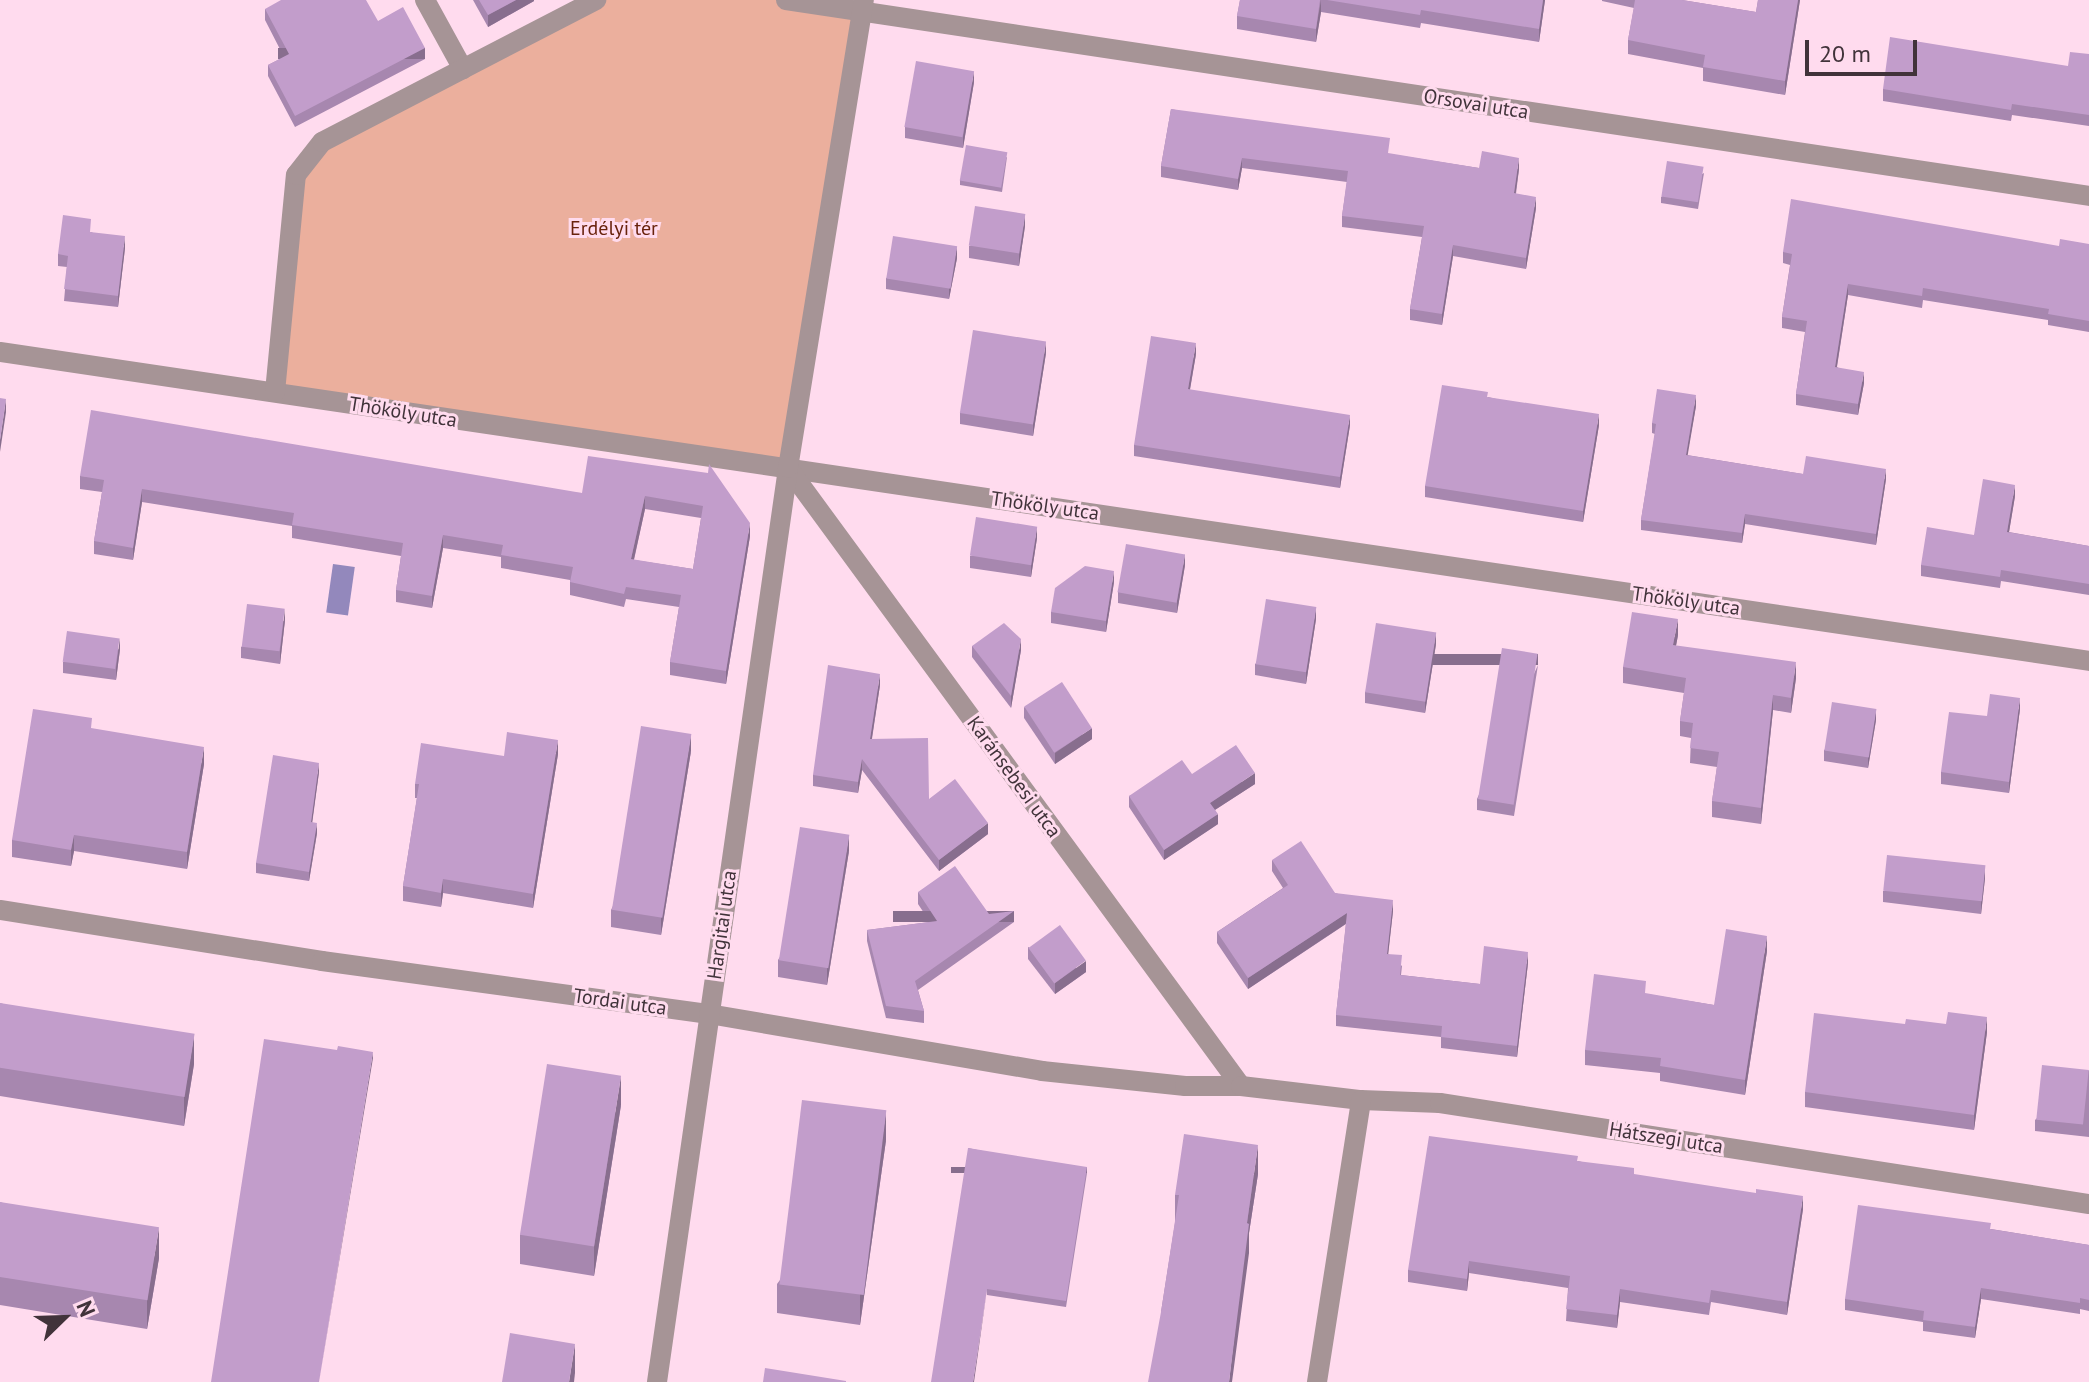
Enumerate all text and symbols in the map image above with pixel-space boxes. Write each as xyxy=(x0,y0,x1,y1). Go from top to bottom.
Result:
scale bar xyxy=(1809,24,1921,74)
text: 20 m xyxy=(1819,38,1871,69)
street label: Orsovai utca xyxy=(1422,84,1530,124)
park label: Erdélyi tér xyxy=(570,216,658,240)
street label: Thököly utca xyxy=(347,392,459,432)
street label: Thököly utca xyxy=(989,486,1101,526)
street label: Thököly utca xyxy=(1630,581,1742,621)
street label: Karánsebesi utca xyxy=(962,712,1066,842)
street label: Hargitai utca xyxy=(702,869,742,981)
street label: Tordai utca xyxy=(572,984,668,1020)
street label: Hátszegi utca xyxy=(1607,1117,1725,1159)
north arrow xyxy=(24,1278,104,1358)
text: N xyxy=(70,1296,102,1321)

